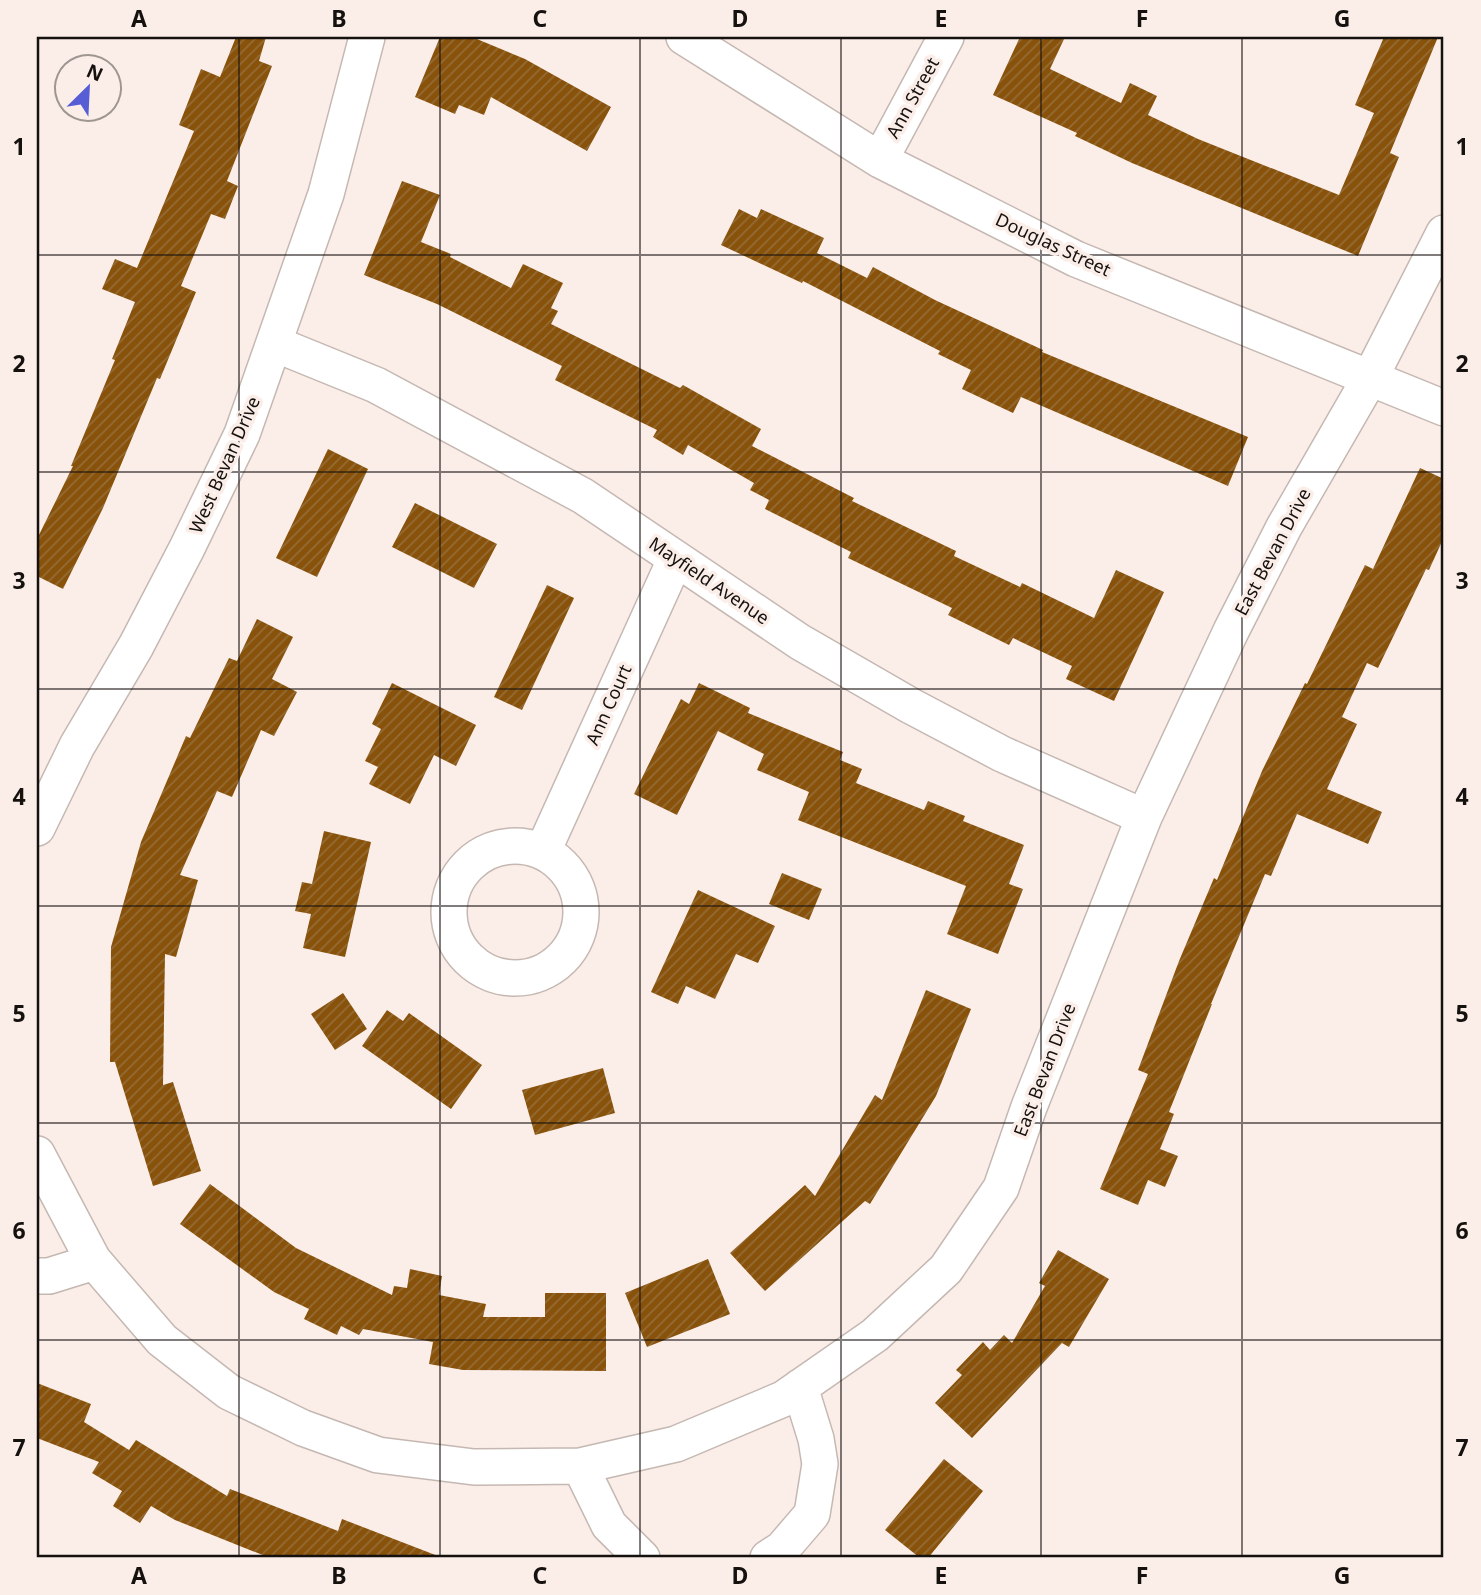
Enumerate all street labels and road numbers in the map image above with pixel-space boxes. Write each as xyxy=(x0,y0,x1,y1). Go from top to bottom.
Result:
street label: Ann Street xyxy=(880,52,944,142)
street label: Douglas Street xyxy=(992,207,1115,281)
street label: West Bevan Drive xyxy=(183,392,265,537)
street label: East Bevan Drive xyxy=(1228,484,1316,619)
street label: Mayfield Avenue xyxy=(645,531,774,629)
street label: Ann Court xyxy=(580,660,637,749)
street label: East Bevan Drive xyxy=(1008,1000,1081,1140)

